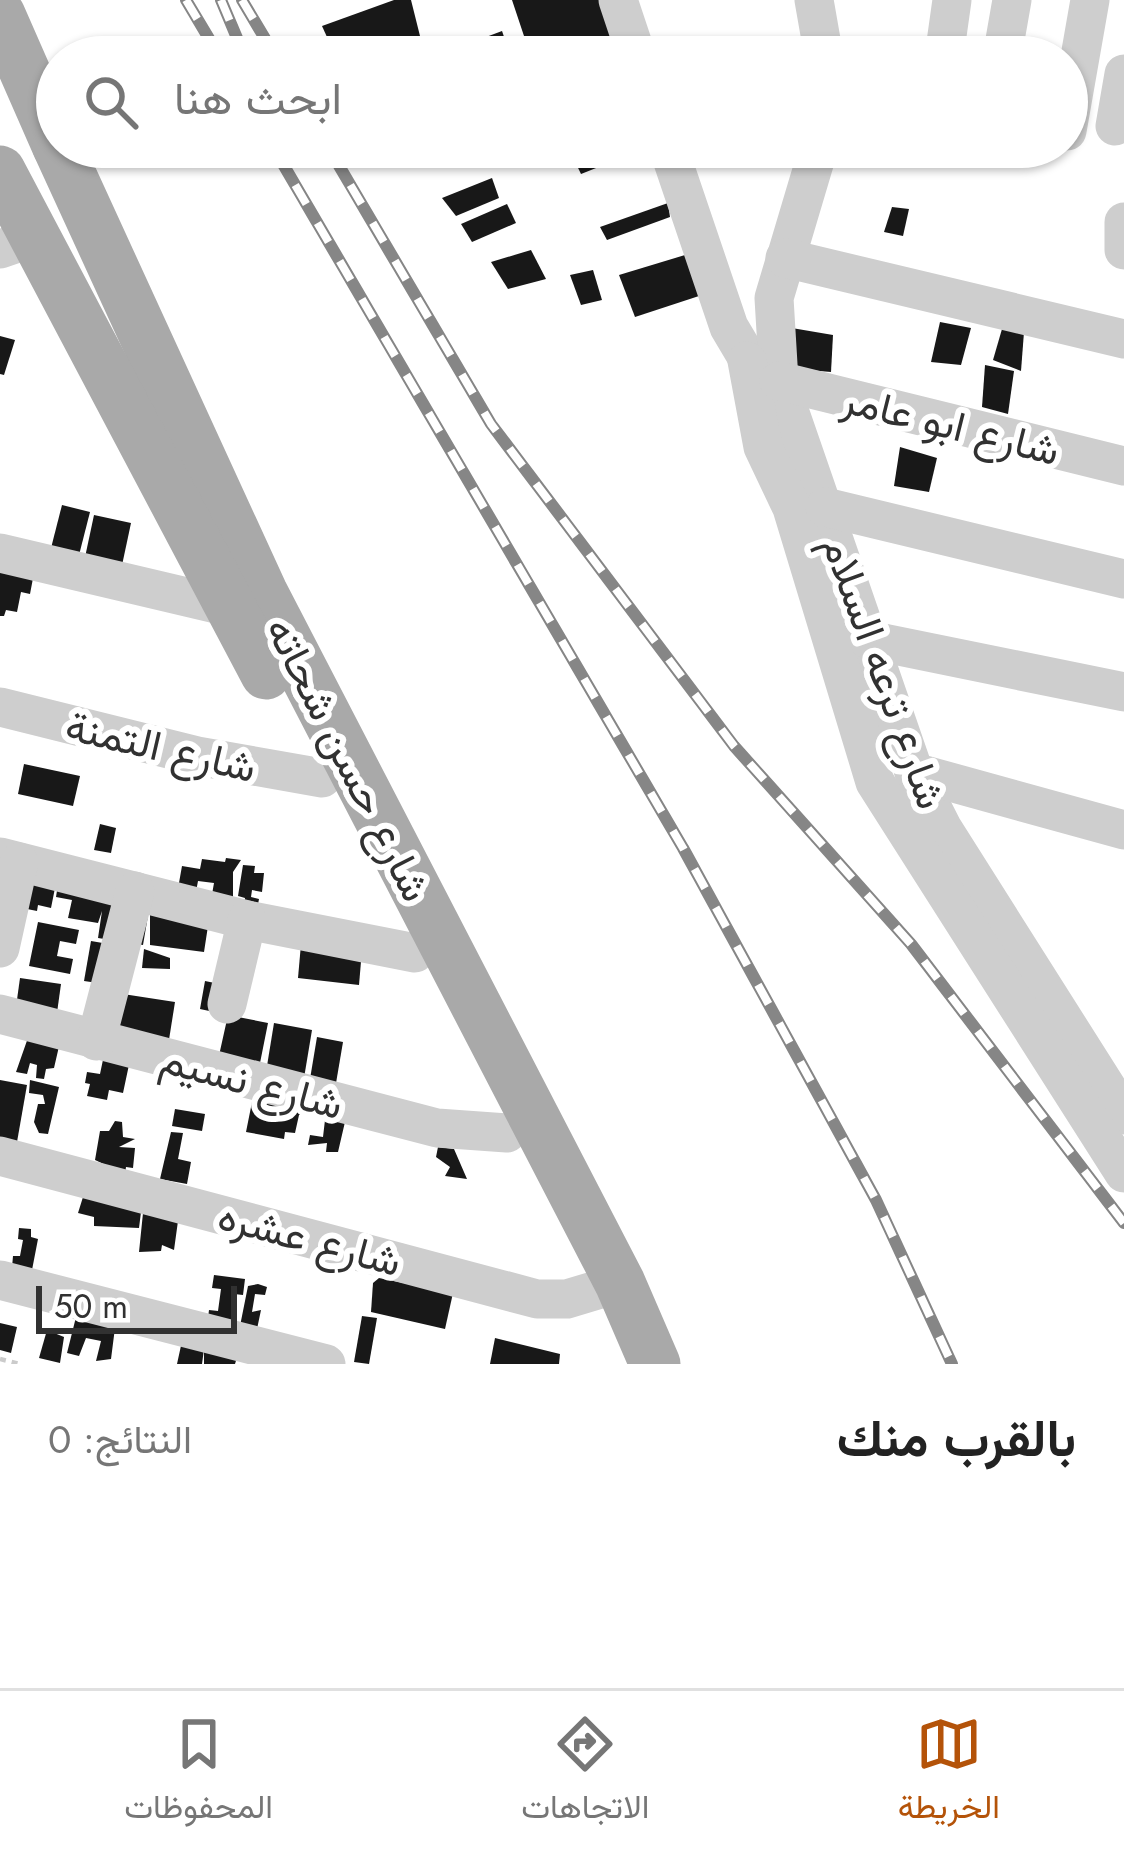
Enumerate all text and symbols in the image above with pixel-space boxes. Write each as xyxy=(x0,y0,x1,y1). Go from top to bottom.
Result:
search box xyxy=(36,36,1088,168)
text: ابحث هنا xyxy=(174,66,342,131)
icon: search xyxy=(78,69,144,135)
street label: شارع ابو عامر xyxy=(835,368,1066,481)
street label: شارع ترعه السلام xyxy=(807,527,962,817)
street label: شارع حسن شحاته xyxy=(251,606,447,912)
street label: شارع التمنة xyxy=(60,695,262,798)
street label: شارع نسيم xyxy=(154,1028,350,1135)
street label: شارع عشره xyxy=(212,1185,408,1292)
scale bar xyxy=(36,1280,237,1333)
text: 50 m xyxy=(54,1283,128,1330)
text: بالقرب منك xyxy=(837,1401,1076,1475)
text: النتائج: 0 xyxy=(48,1411,192,1468)
tab: المحفوظات xyxy=(124,1711,273,1836)
tab: الاتجاهات xyxy=(521,1711,649,1836)
tab: الخريطة xyxy=(898,1711,1000,1836)

